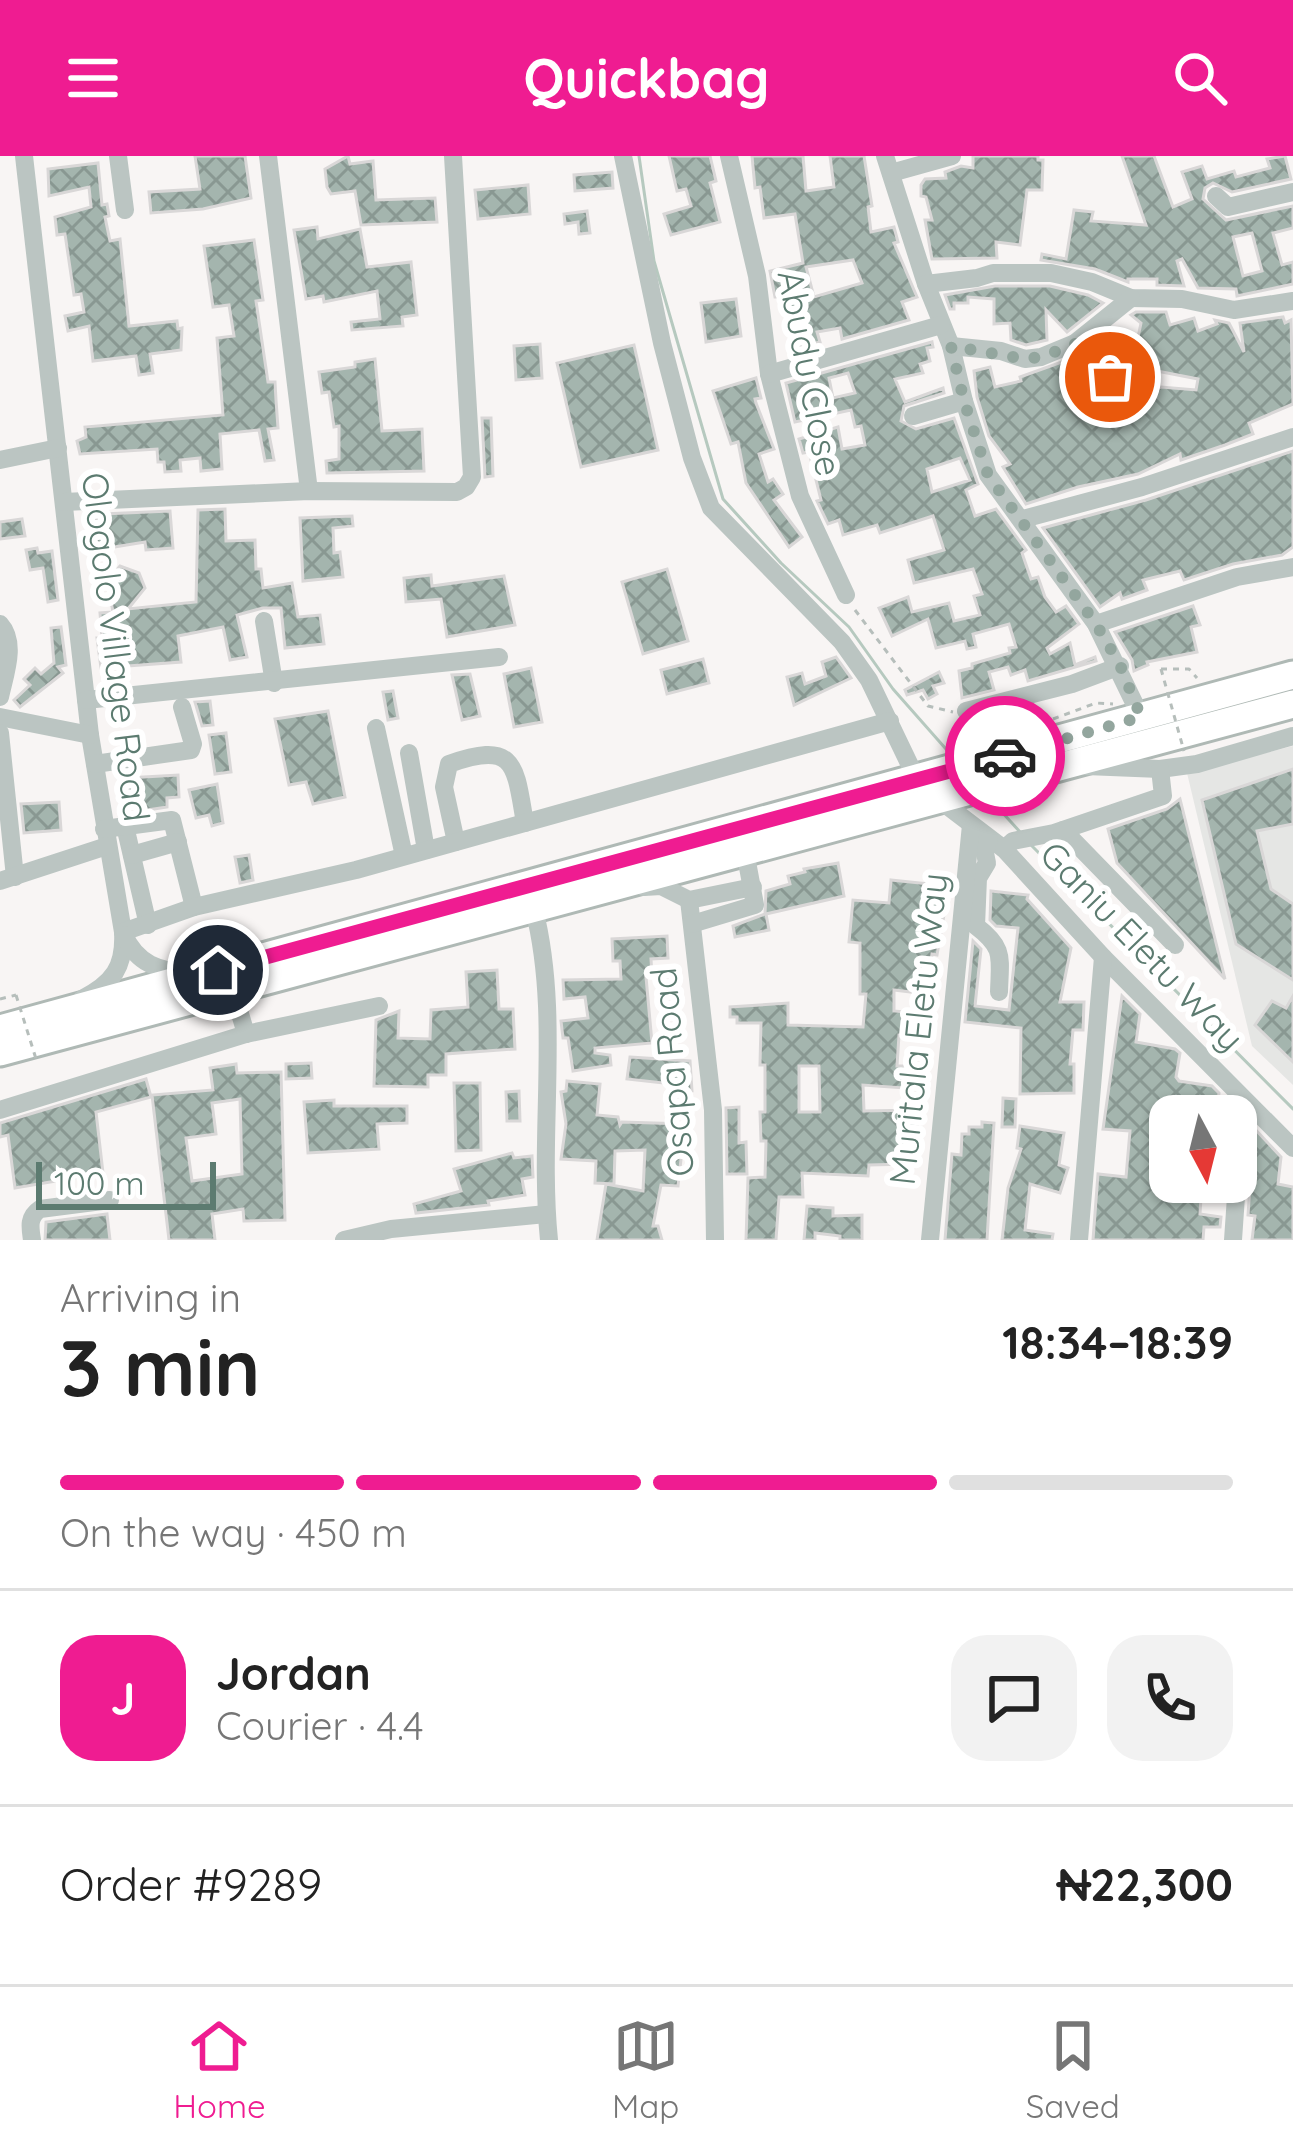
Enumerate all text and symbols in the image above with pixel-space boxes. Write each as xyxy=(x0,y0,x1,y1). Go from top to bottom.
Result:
text: Quickbag xyxy=(523,44,770,112)
icon: menu xyxy=(60,45,126,111)
icon: search xyxy=(1167,45,1233,111)
street label: Abudu Close xyxy=(768,266,852,480)
pin xyxy=(1059,326,1161,428)
icon: bag xyxy=(1077,344,1143,410)
street label: Ologolo Village Road xyxy=(73,470,160,824)
courier xyxy=(945,696,1065,816)
icon: car xyxy=(972,723,1038,789)
street label: Ganiu Eletu Way xyxy=(1031,831,1254,1060)
street label: Muritala Eletu Way xyxy=(879,871,956,1187)
pin xyxy=(167,919,269,1021)
icon: home xyxy=(185,937,251,1003)
street label: Osapa Road xyxy=(640,966,703,1178)
north arrow xyxy=(1149,1095,1257,1203)
map controls xyxy=(1149,1095,1257,1203)
scale bar xyxy=(36,1156,216,1209)
text: 100 m xyxy=(54,1162,145,1203)
text: Arriving in xyxy=(60,1273,241,1322)
text: 18:34–18:39 xyxy=(1002,1314,1233,1370)
text: 3 min xyxy=(60,1318,261,1416)
text: On the way · 450 m xyxy=(60,1508,407,1557)
button: chat xyxy=(951,1635,1077,1761)
button: phone xyxy=(1107,1635,1233,1761)
text: Jordan xyxy=(216,1645,371,1701)
text: J xyxy=(111,1670,135,1726)
text: Courier · 4.4 xyxy=(216,1701,424,1750)
text: Order #9289 xyxy=(60,1856,322,1912)
text: ₦22,300 xyxy=(1057,1856,1233,1912)
tab: Home xyxy=(173,2013,266,2126)
tab: Map xyxy=(612,2013,679,2126)
tab: Saved xyxy=(1026,2013,1120,2126)

